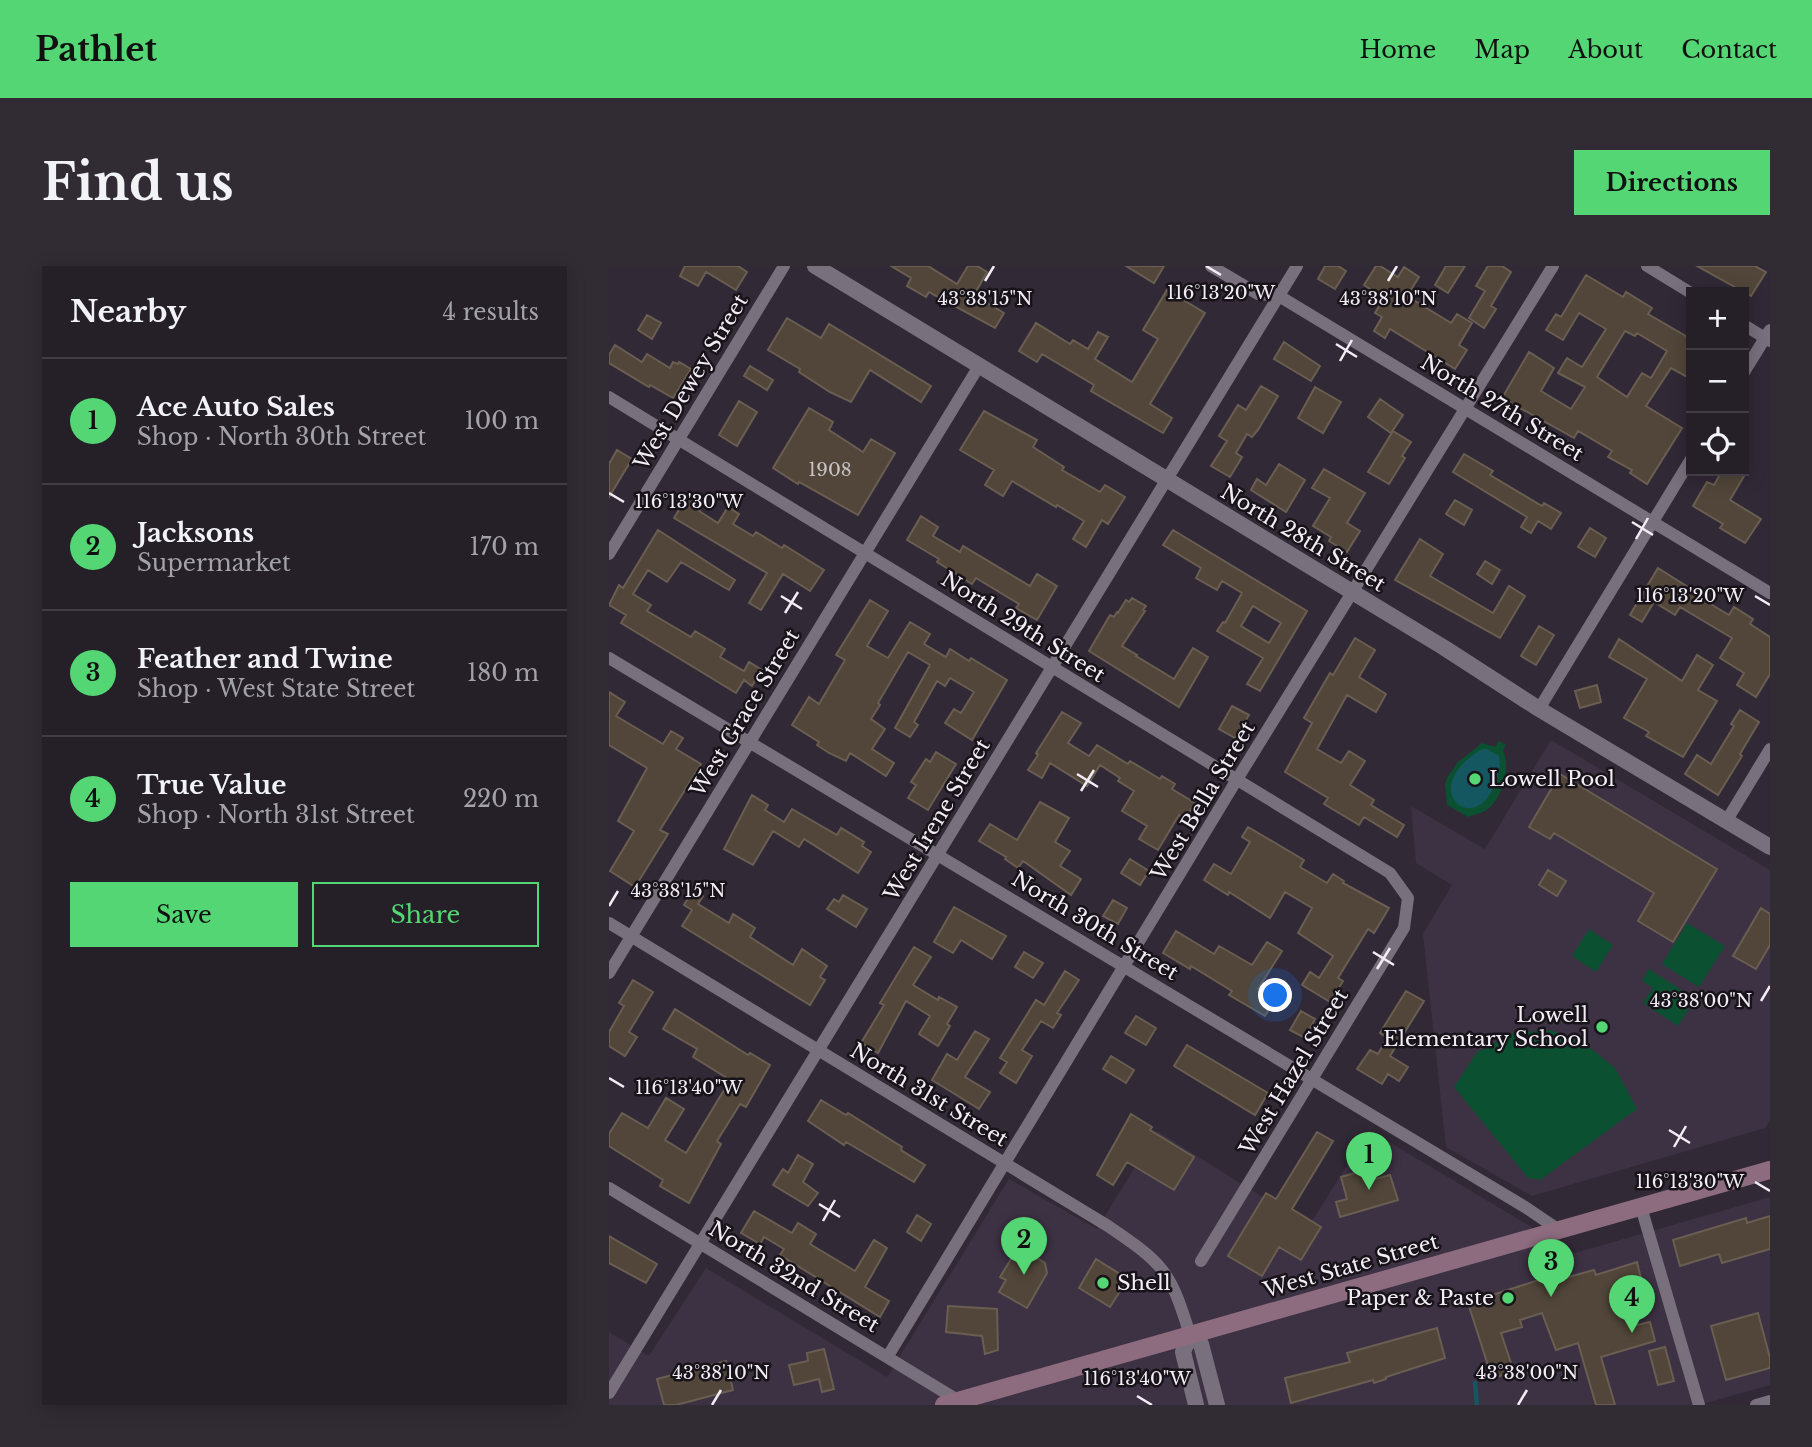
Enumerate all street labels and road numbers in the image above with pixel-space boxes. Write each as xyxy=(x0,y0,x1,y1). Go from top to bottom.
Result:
street label: West Dewey Street xyxy=(628,289,754,475)
street label: North 27th Street xyxy=(1416,349,1588,467)
street label: North 28th Street xyxy=(1216,479,1390,598)
street label: North 29th Street xyxy=(936,566,1110,688)
street label: West Grace Street xyxy=(684,624,805,802)
street label: West Bella Street xyxy=(1145,717,1261,886)
street label: West Irene Street xyxy=(878,734,996,907)
street label: North 30th Street xyxy=(1007,866,1183,986)
street label: West Hazel Street xyxy=(1234,984,1354,1161)
street label: North 31st Street xyxy=(845,1038,1013,1152)
street label: North 32nd Street xyxy=(704,1216,884,1338)
street label: West State Street xyxy=(1260,1229,1442,1304)

